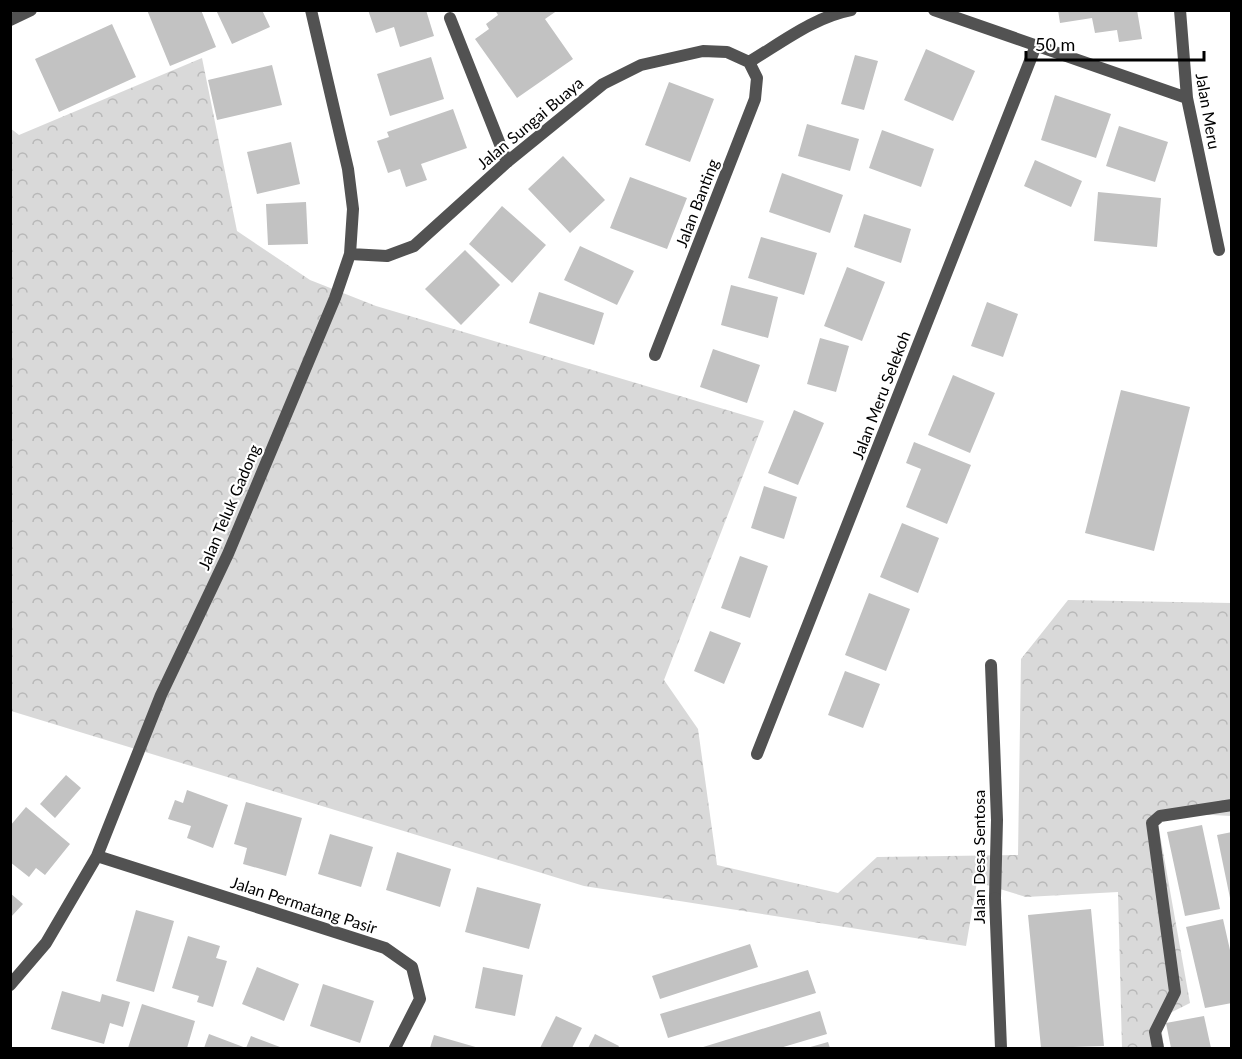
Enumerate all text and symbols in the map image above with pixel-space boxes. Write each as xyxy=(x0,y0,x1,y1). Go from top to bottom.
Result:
scale bar xyxy=(1026,24,1204,62)
text: 50 m xyxy=(1035,33,1075,55)
street label: Jalan Meru xyxy=(1192,71,1225,150)
street label: Jalan Sungai Buaya xyxy=(473,73,587,173)
street label: Jalan Banting xyxy=(671,156,722,250)
street label: Jalan Meru Selekoh xyxy=(847,328,914,462)
street label: Jalan Teluk Gadong xyxy=(194,441,264,572)
street label: Jalan Desa Sentosa xyxy=(969,790,988,924)
street label: Jalan Permatang Pasir xyxy=(229,872,380,937)

